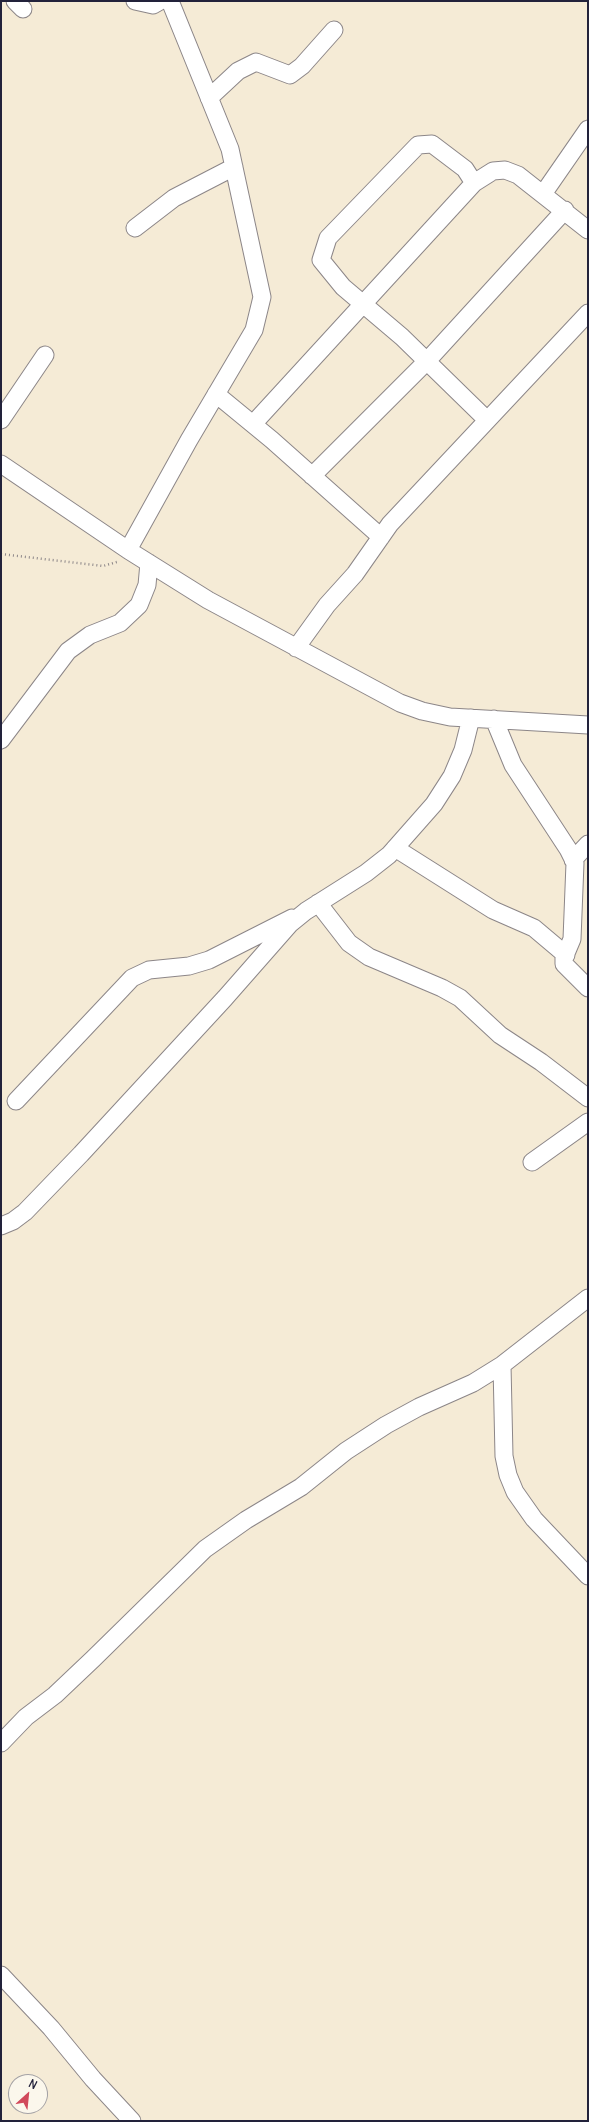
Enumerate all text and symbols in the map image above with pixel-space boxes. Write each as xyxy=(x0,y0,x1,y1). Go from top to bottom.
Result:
north arrow xyxy=(8,2074,48,2114)
text: N xyxy=(26,2076,40,2092)

